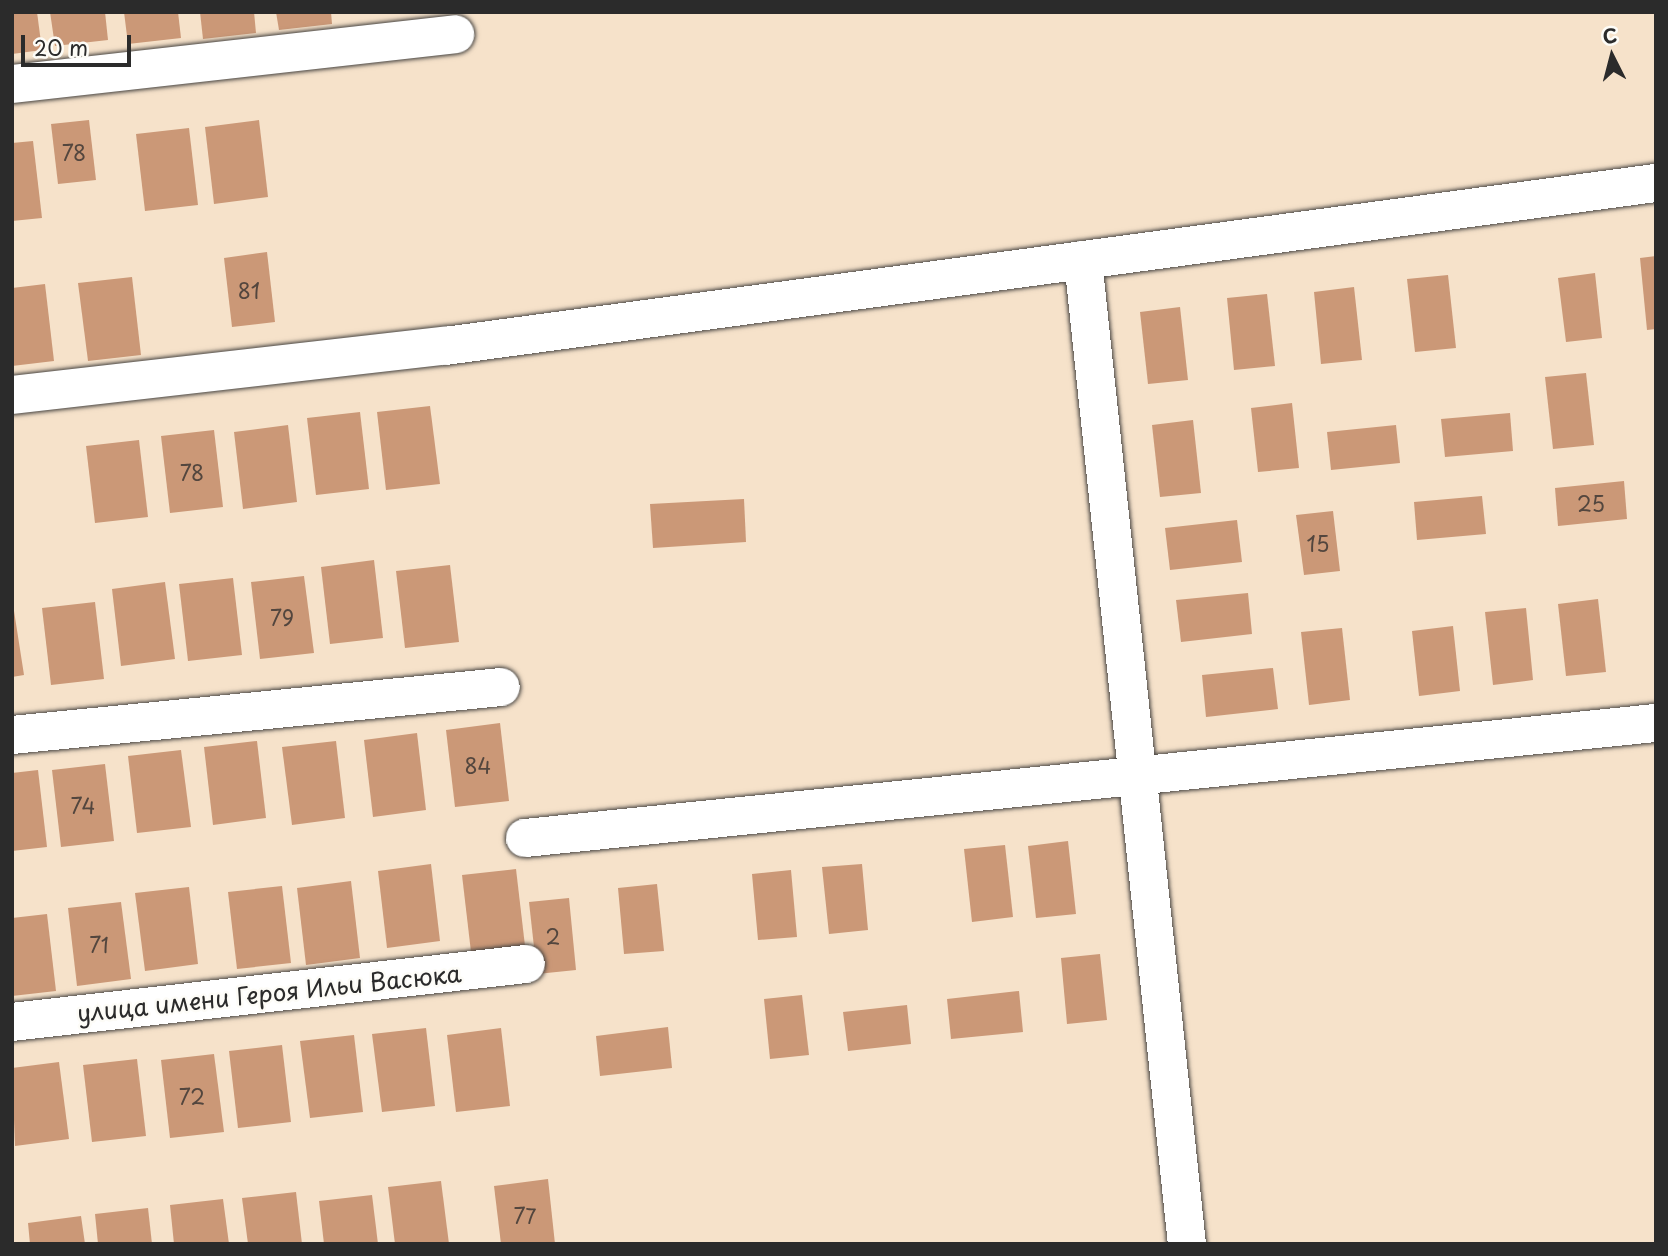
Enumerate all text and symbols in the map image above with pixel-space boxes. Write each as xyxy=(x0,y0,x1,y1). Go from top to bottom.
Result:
text: С xyxy=(1601,20,1618,50)
scale bar xyxy=(24,21,135,65)
north arrow xyxy=(1577,21,1647,91)
text: 20 m xyxy=(34,31,88,63)
house number: 78 xyxy=(62,139,86,165)
house number: 81 xyxy=(238,277,260,303)
house number: 78 xyxy=(180,459,204,485)
house number: 25 xyxy=(1577,490,1605,516)
house number: 15 xyxy=(1307,530,1329,556)
house number: 79 xyxy=(270,604,294,630)
house number: 84 xyxy=(464,752,492,778)
house number: 74 xyxy=(71,792,95,818)
house number: 2 xyxy=(546,923,560,949)
house number: 71 xyxy=(89,931,109,957)
street label: улица имени Героя Ильи Васюка xyxy=(73,958,465,1028)
house number: 72 xyxy=(179,1083,205,1109)
house number: 77 xyxy=(513,1202,537,1228)

